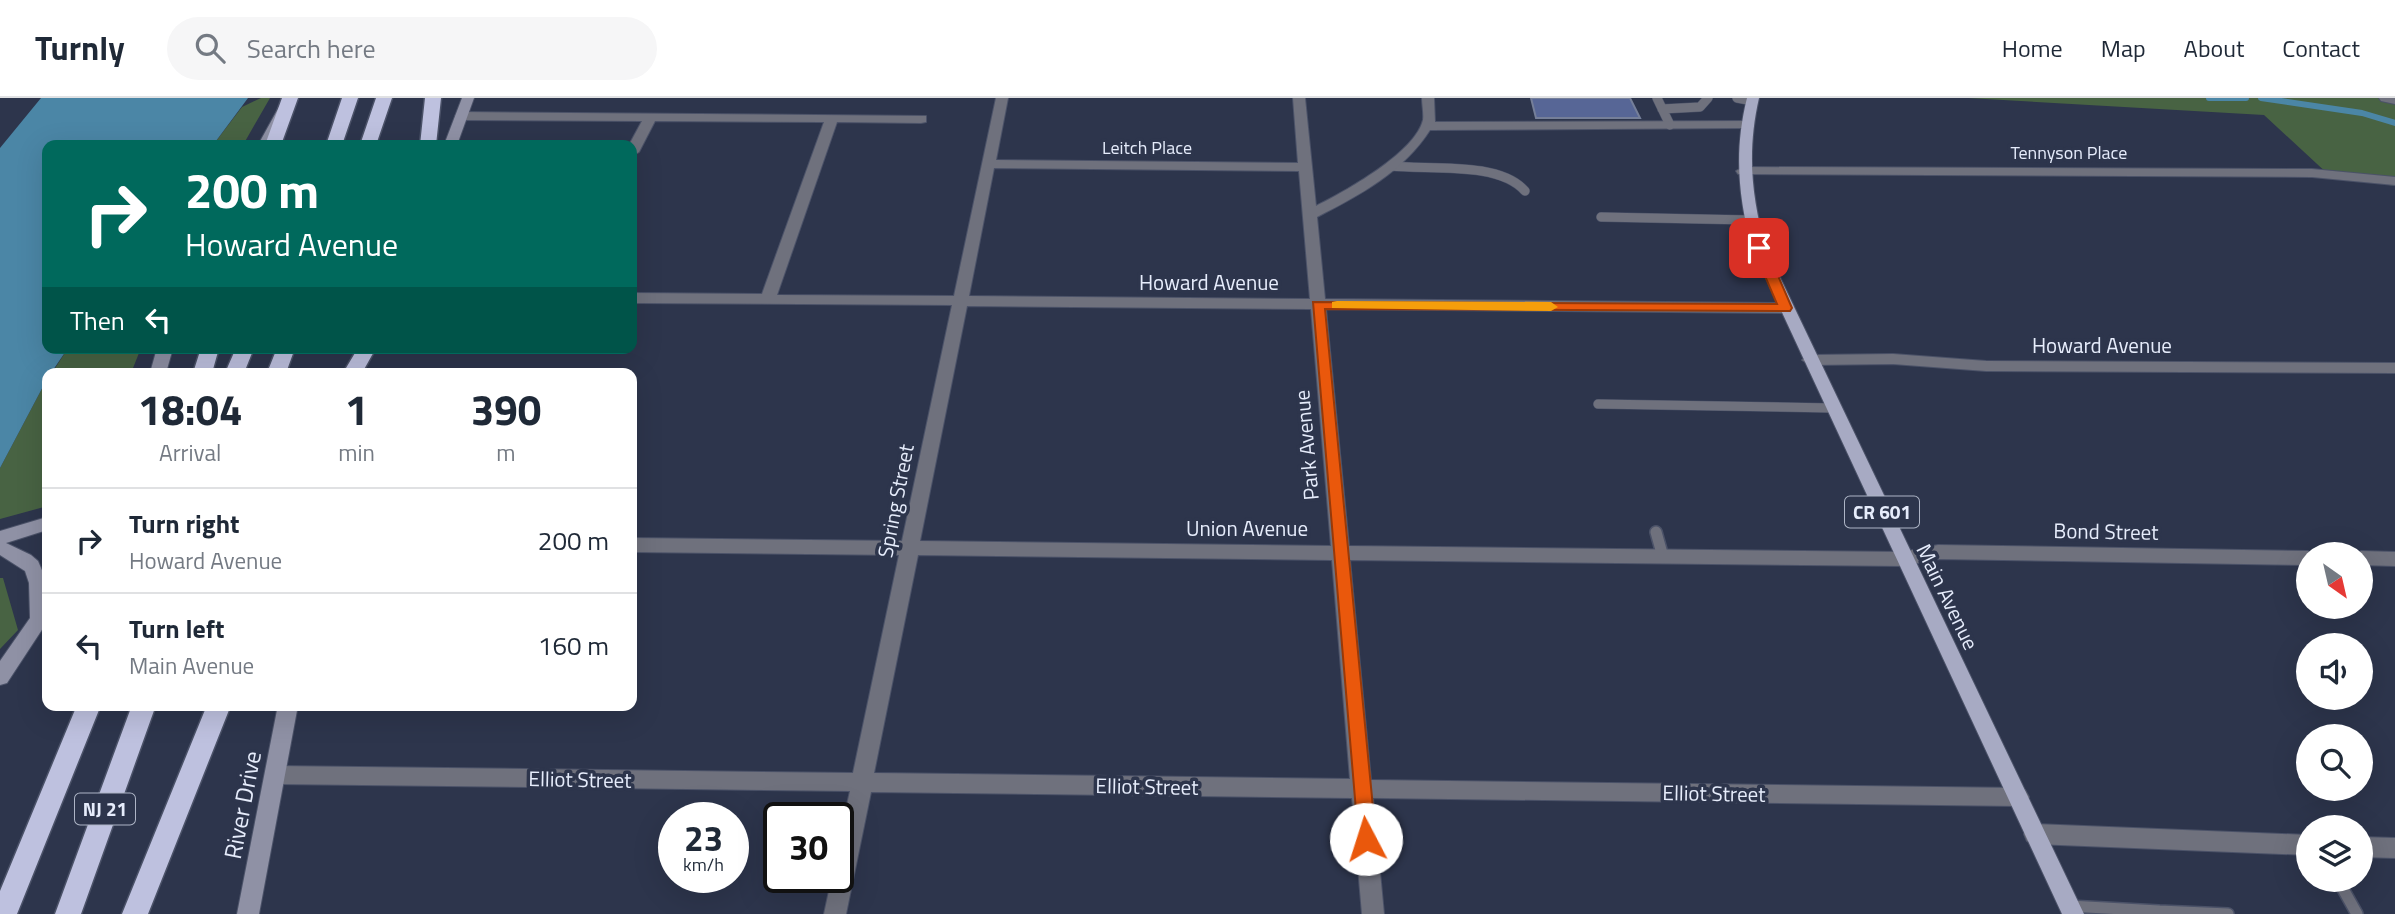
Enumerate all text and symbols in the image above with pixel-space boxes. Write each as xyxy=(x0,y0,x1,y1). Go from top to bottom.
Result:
search box xyxy=(167,17,657,80)
text: Turnly xyxy=(35,23,125,73)
icon: search xyxy=(191,29,229,67)
text: Search here xyxy=(247,29,376,68)
text: Home xyxy=(2002,30,2063,66)
text: Map xyxy=(2101,30,2146,66)
text: About xyxy=(2184,30,2244,66)
text: Contact xyxy=(2282,30,2360,66)
street label: Leitch Place xyxy=(1102,134,1192,161)
street label: Tennyson Place xyxy=(2011,139,2127,166)
text: 200 m xyxy=(185,152,319,227)
icon: right xyxy=(70,168,161,259)
pin xyxy=(1729,218,1789,278)
text: Howard Avenue xyxy=(185,220,398,268)
icon: arrive xyxy=(1740,229,1778,267)
street label: Howard Avenue xyxy=(1139,266,1279,298)
text: Then xyxy=(70,301,125,340)
icon: left xyxy=(139,301,177,339)
street label: Howard Avenue xyxy=(2032,329,2172,361)
text: 18:04 xyxy=(138,377,243,441)
text: 1 xyxy=(345,377,368,441)
text: 390 xyxy=(471,377,541,441)
street label: Park Avenue xyxy=(1285,389,1327,502)
text: Arrival xyxy=(159,435,221,470)
text: min xyxy=(338,435,375,470)
text: m xyxy=(496,435,516,470)
street label: Spring Street xyxy=(868,441,922,560)
road number: CR 601 xyxy=(1845,496,1919,528)
text: Turn right xyxy=(129,504,240,543)
street label: Union Avenue xyxy=(1186,512,1308,544)
street label: Bond Street xyxy=(2053,514,2159,548)
text: 200 m xyxy=(538,521,609,560)
icon: right xyxy=(70,522,108,560)
street label: Main Avenue xyxy=(1908,538,1987,655)
north arrow xyxy=(2296,542,2373,620)
map controls xyxy=(2296,542,2373,892)
text: Howard Avenue xyxy=(129,543,282,578)
text: Turn left xyxy=(129,609,224,648)
text: 160 m xyxy=(538,626,609,665)
icon: left xyxy=(70,627,108,665)
button: sound xyxy=(2296,633,2373,710)
text: Main Avenue xyxy=(129,648,254,683)
button: search xyxy=(2296,724,2373,801)
street label: River Drive xyxy=(214,748,270,862)
street label: Elliot Street xyxy=(528,762,632,796)
street label: Elliot Street xyxy=(1095,769,1199,803)
street label: Elliot Street xyxy=(1662,776,1766,810)
road number: NJ 21 xyxy=(75,794,135,824)
speed limit sign: 30 xyxy=(763,802,854,893)
position arrow xyxy=(1329,802,1403,876)
text: 23 xyxy=(684,811,723,865)
button: layers xyxy=(2296,815,2373,892)
text: km/h xyxy=(683,851,724,878)

